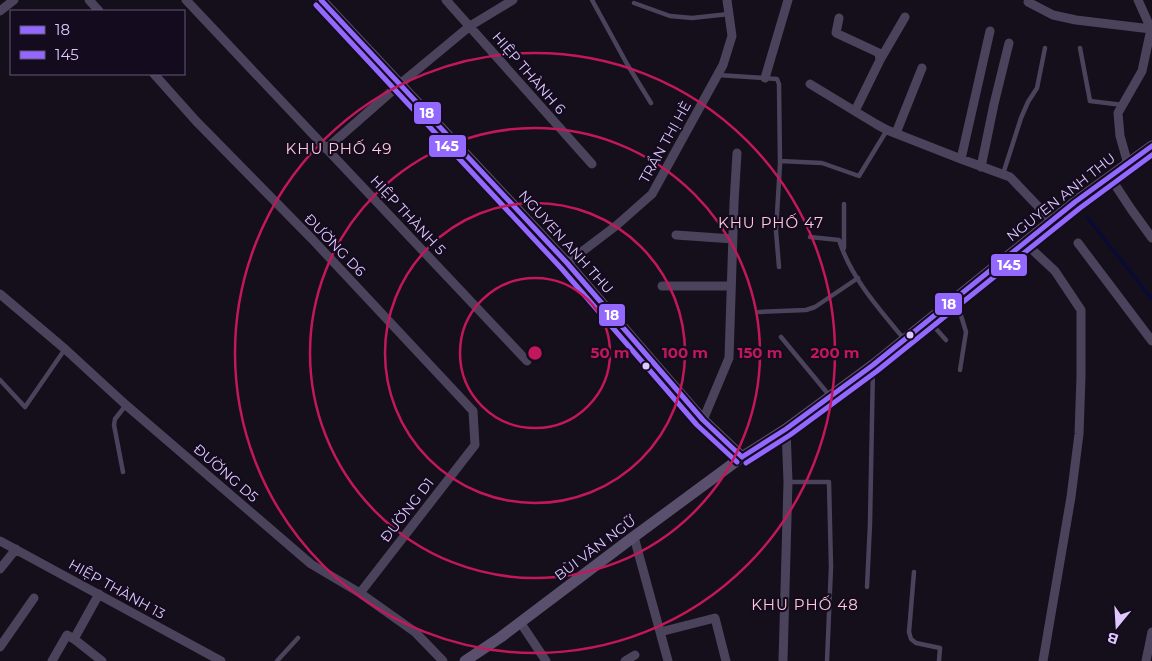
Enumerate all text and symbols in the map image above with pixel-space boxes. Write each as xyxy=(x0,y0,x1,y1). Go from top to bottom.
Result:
legend xyxy=(10,10,185,75)
text: 18 xyxy=(55,20,70,39)
street label: HIỆP THÀNH 6 xyxy=(488,28,570,118)
text: 145 xyxy=(55,45,79,64)
street label: TRẦN THỊ HÈ xyxy=(634,97,695,186)
line badge: 18 xyxy=(413,101,442,125)
text: 18 xyxy=(420,104,434,122)
line badge: 145 xyxy=(428,134,467,158)
text: 145 xyxy=(435,137,459,155)
district label: KHU PHỐ 49 xyxy=(286,139,392,158)
street label: NGUYEN ANH THU xyxy=(1003,149,1119,245)
street label: HIỆP THÀNH 5 xyxy=(366,171,450,259)
street label: NGUYEN ANH THU xyxy=(515,186,617,298)
street label: ĐƯỜNG D6 xyxy=(301,210,370,281)
district label: KHU PHỐ 47 xyxy=(718,213,824,232)
line badge: 145 xyxy=(990,253,1028,277)
text: 145 xyxy=(997,256,1021,274)
line badge: 18 xyxy=(934,292,963,316)
text: 18 xyxy=(942,295,956,313)
line badge: 18 xyxy=(598,303,626,327)
text: 18 xyxy=(605,306,619,324)
unlabelled marker xyxy=(905,330,915,340)
text: 50 m xyxy=(590,343,630,362)
text: 100 m xyxy=(662,343,708,362)
text: 150 m xyxy=(738,343,782,362)
text: 200 m xyxy=(810,343,860,362)
centre of rings xyxy=(526,344,544,362)
unlabelled marker xyxy=(641,361,651,371)
street label: ĐƯỜNG D5 xyxy=(190,440,262,506)
street label: ĐƯỜNG D1 xyxy=(376,474,438,546)
street label: BÙI VĂN NGỮ xyxy=(551,512,639,584)
street label: HIỆP THÀNH 13 xyxy=(66,555,168,623)
district label: KHU PHỐ 48 xyxy=(751,595,859,614)
north arrow xyxy=(1092,601,1142,651)
text: B xyxy=(1105,628,1121,649)

